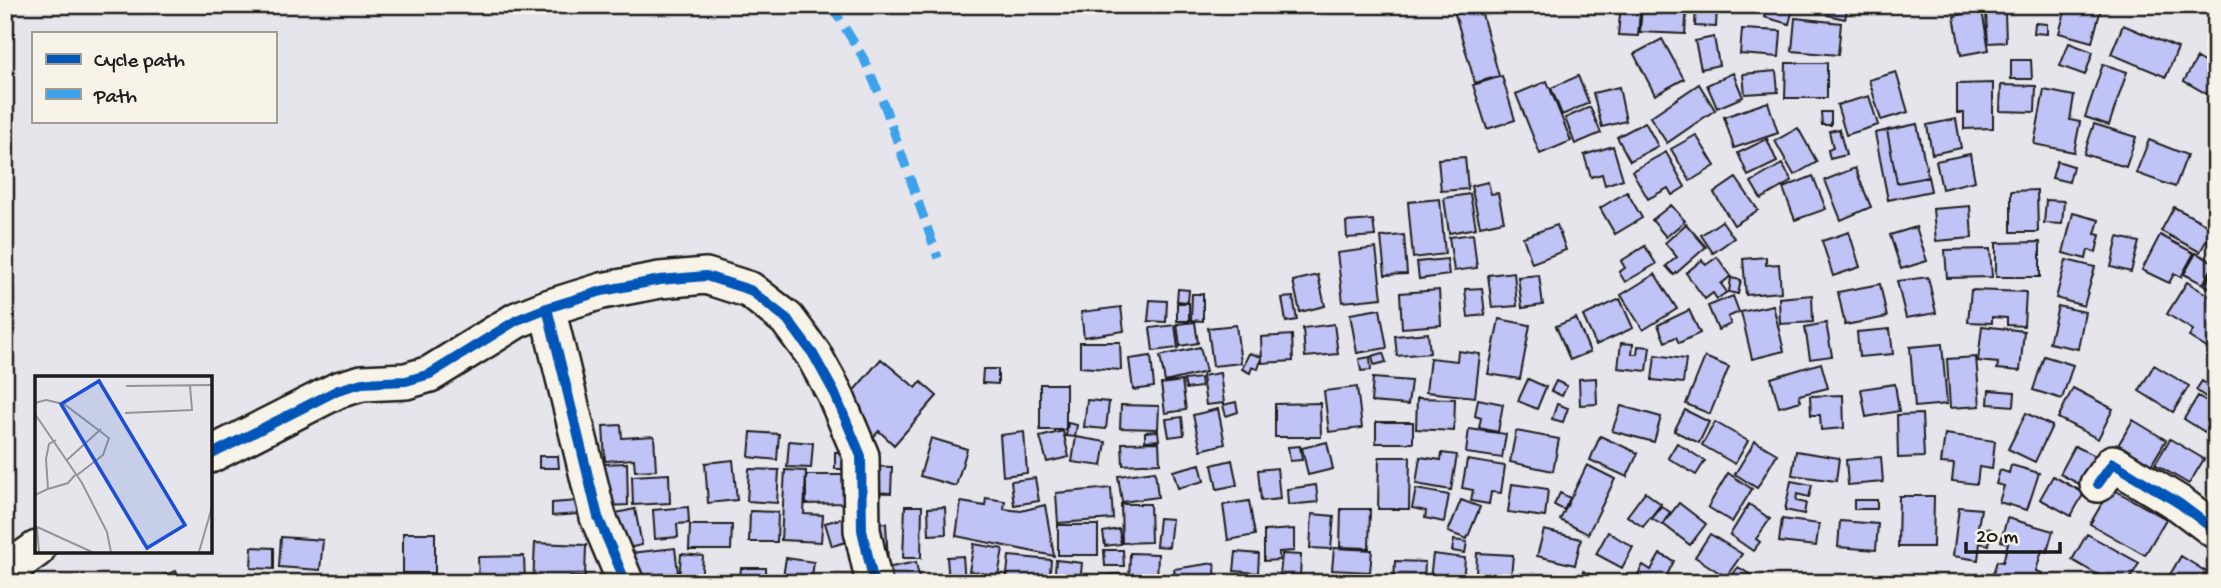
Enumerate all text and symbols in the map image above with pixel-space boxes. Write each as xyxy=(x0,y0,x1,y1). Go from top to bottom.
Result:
legend xyxy=(32,32,276,122)
text: Cycle path xyxy=(94,50,185,75)
text: Path xyxy=(93,86,137,111)
inset map xyxy=(35,376,212,553)
scale bar xyxy=(1966,511,2060,555)
text: 20 m xyxy=(1976,526,2018,551)

